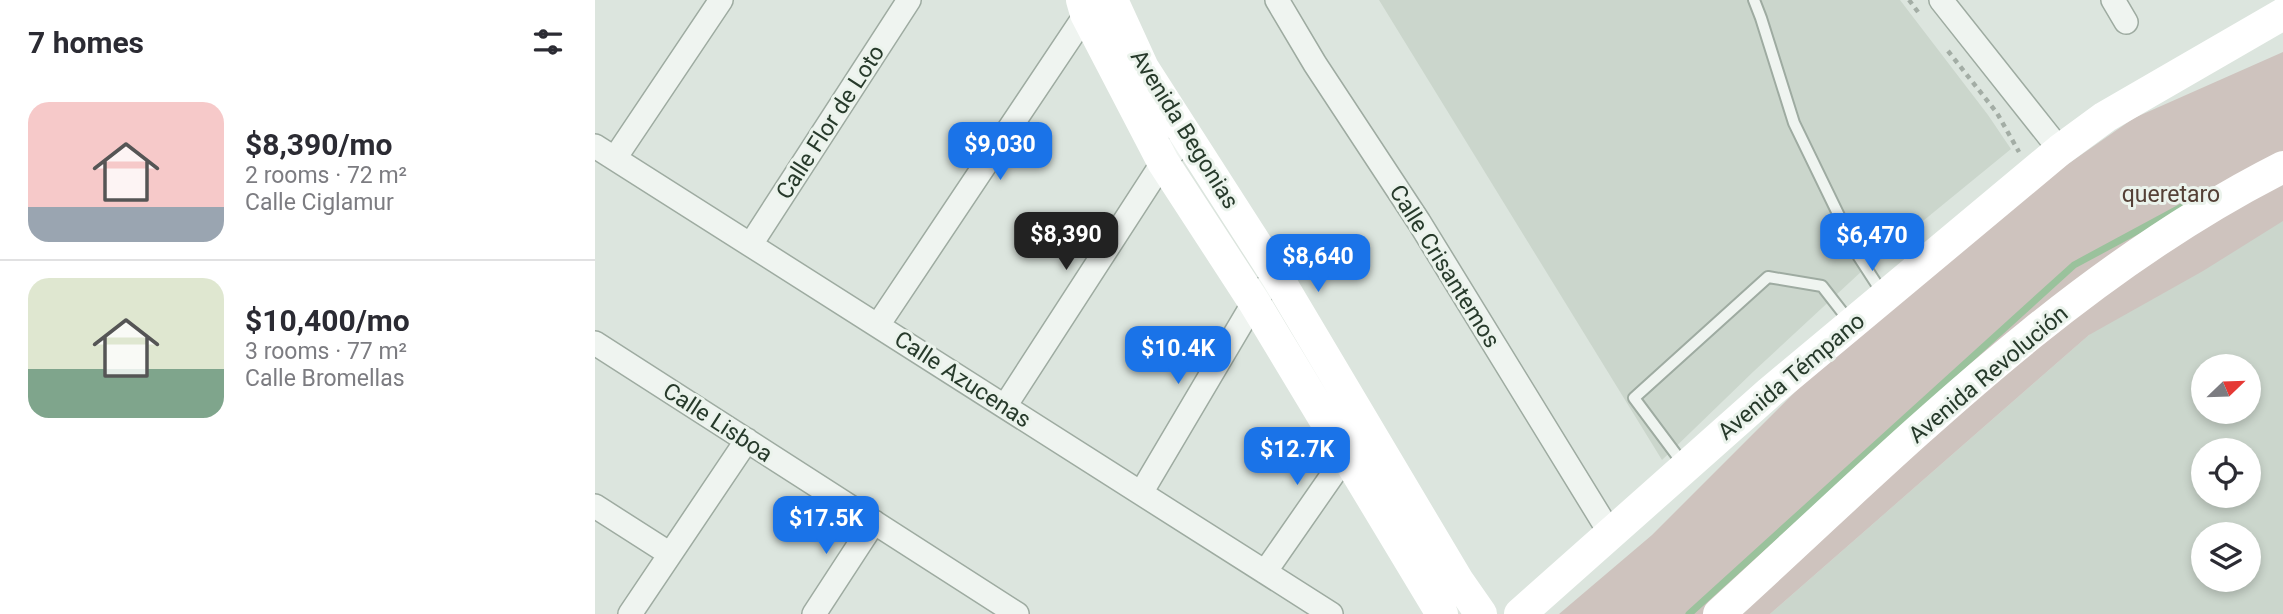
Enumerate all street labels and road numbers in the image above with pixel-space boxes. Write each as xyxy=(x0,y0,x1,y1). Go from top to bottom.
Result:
street label: Calle Flor de Loto xyxy=(771,40,890,204)
street label: Avenida Begonias xyxy=(1125,45,1244,214)
street label: Calle Crisantemos xyxy=(1384,180,1506,353)
street label: Avenida Revolución xyxy=(1903,300,2073,449)
street label: Avenida Témpano xyxy=(1713,307,1870,446)
street label: Calle Azucenas xyxy=(889,325,1036,434)
street label: Calle Lisboa xyxy=(658,377,777,468)

